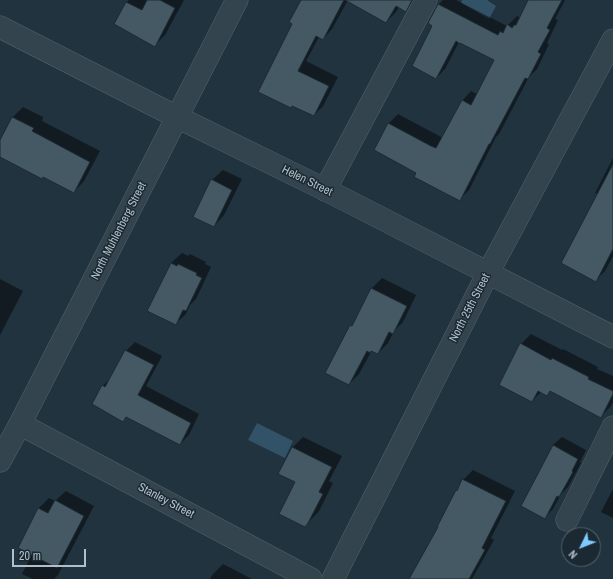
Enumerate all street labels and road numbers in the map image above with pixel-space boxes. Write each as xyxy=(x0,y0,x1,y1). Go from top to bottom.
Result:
street label: Helen Street xyxy=(279,163,335,199)
street label: North Muhlenberg Street xyxy=(88,180,150,282)
street label: North 25th Street xyxy=(447,271,493,345)
street label: Stanley Street xyxy=(135,480,197,522)

